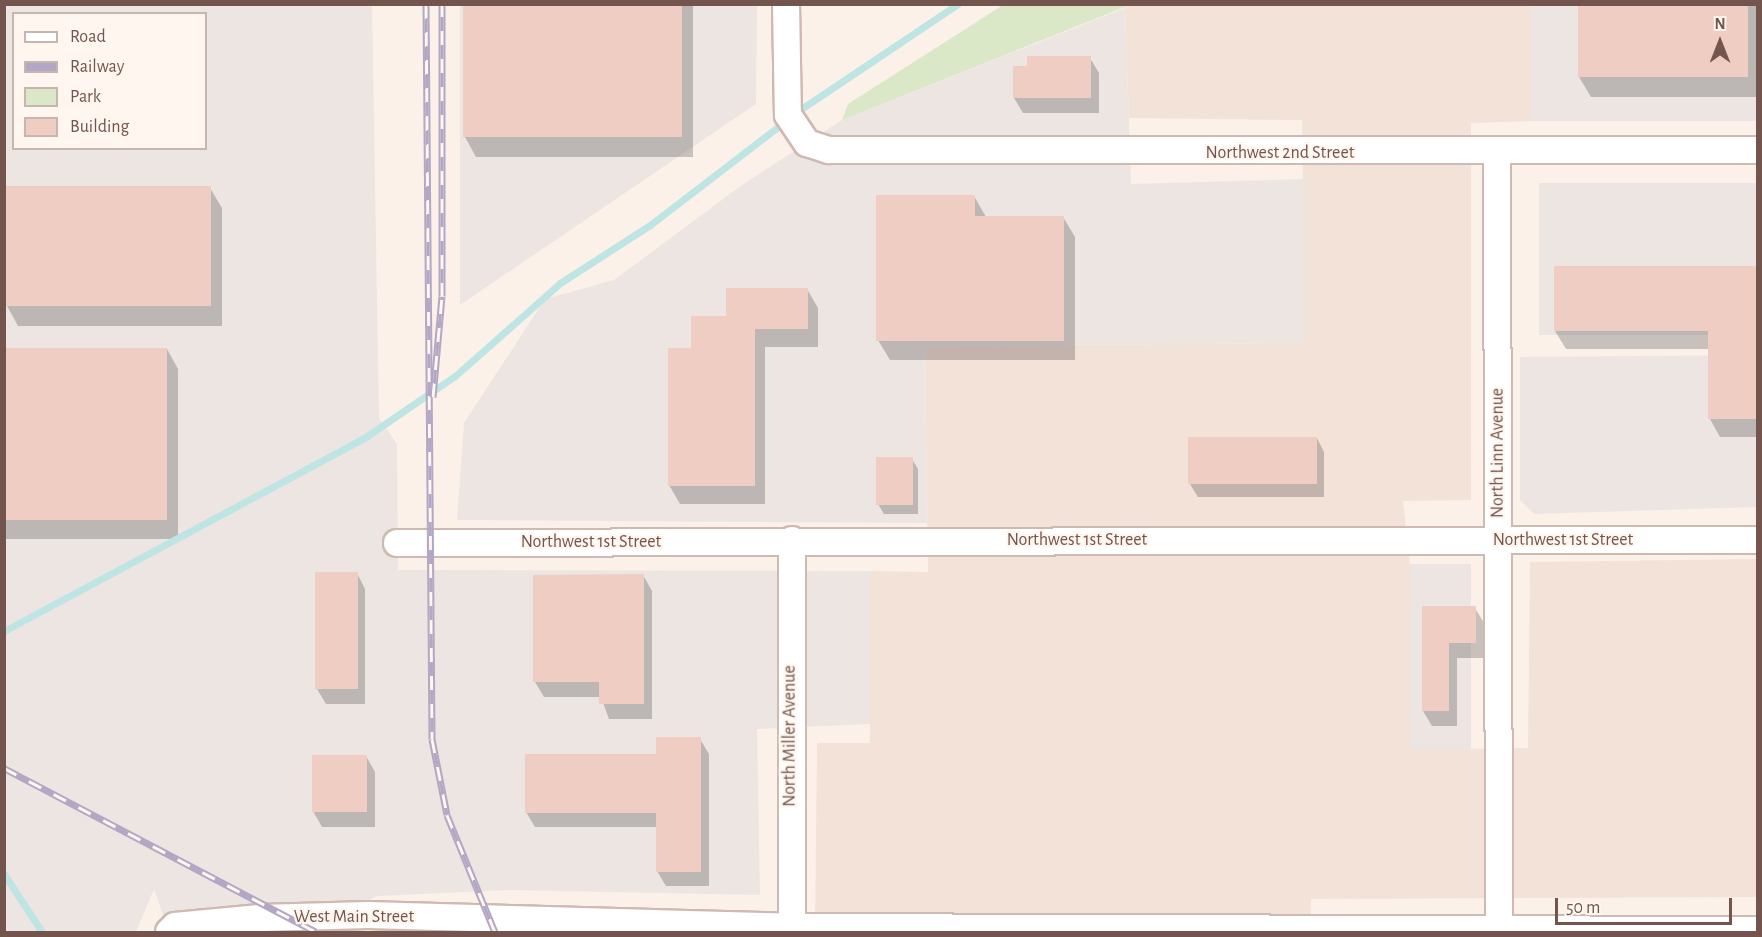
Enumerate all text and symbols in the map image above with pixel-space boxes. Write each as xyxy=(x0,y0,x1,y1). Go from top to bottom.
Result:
legend xyxy=(12,12,207,150)
north arrow xyxy=(1690,12,1750,72)
text: N xyxy=(1714,16,1726,32)
text: Road xyxy=(70,28,106,46)
text: Railway xyxy=(70,58,124,76)
text: Park xyxy=(70,88,101,106)
text: Building xyxy=(70,118,129,136)
street label: Northwest 2nd Street xyxy=(1206,142,1354,164)
street label: North Linn Avenue xyxy=(1487,388,1509,518)
street label: Northwest 1st Street xyxy=(1007,529,1147,551)
street label: Northwest 1st Street xyxy=(1493,529,1633,551)
street label: Northwest 1st Street xyxy=(521,531,661,553)
street label: North Miller Avenue xyxy=(779,665,801,807)
scale bar xyxy=(1558,886,1735,924)
text: 50 m xyxy=(1566,899,1600,917)
street label: West Main Street xyxy=(294,906,414,928)

